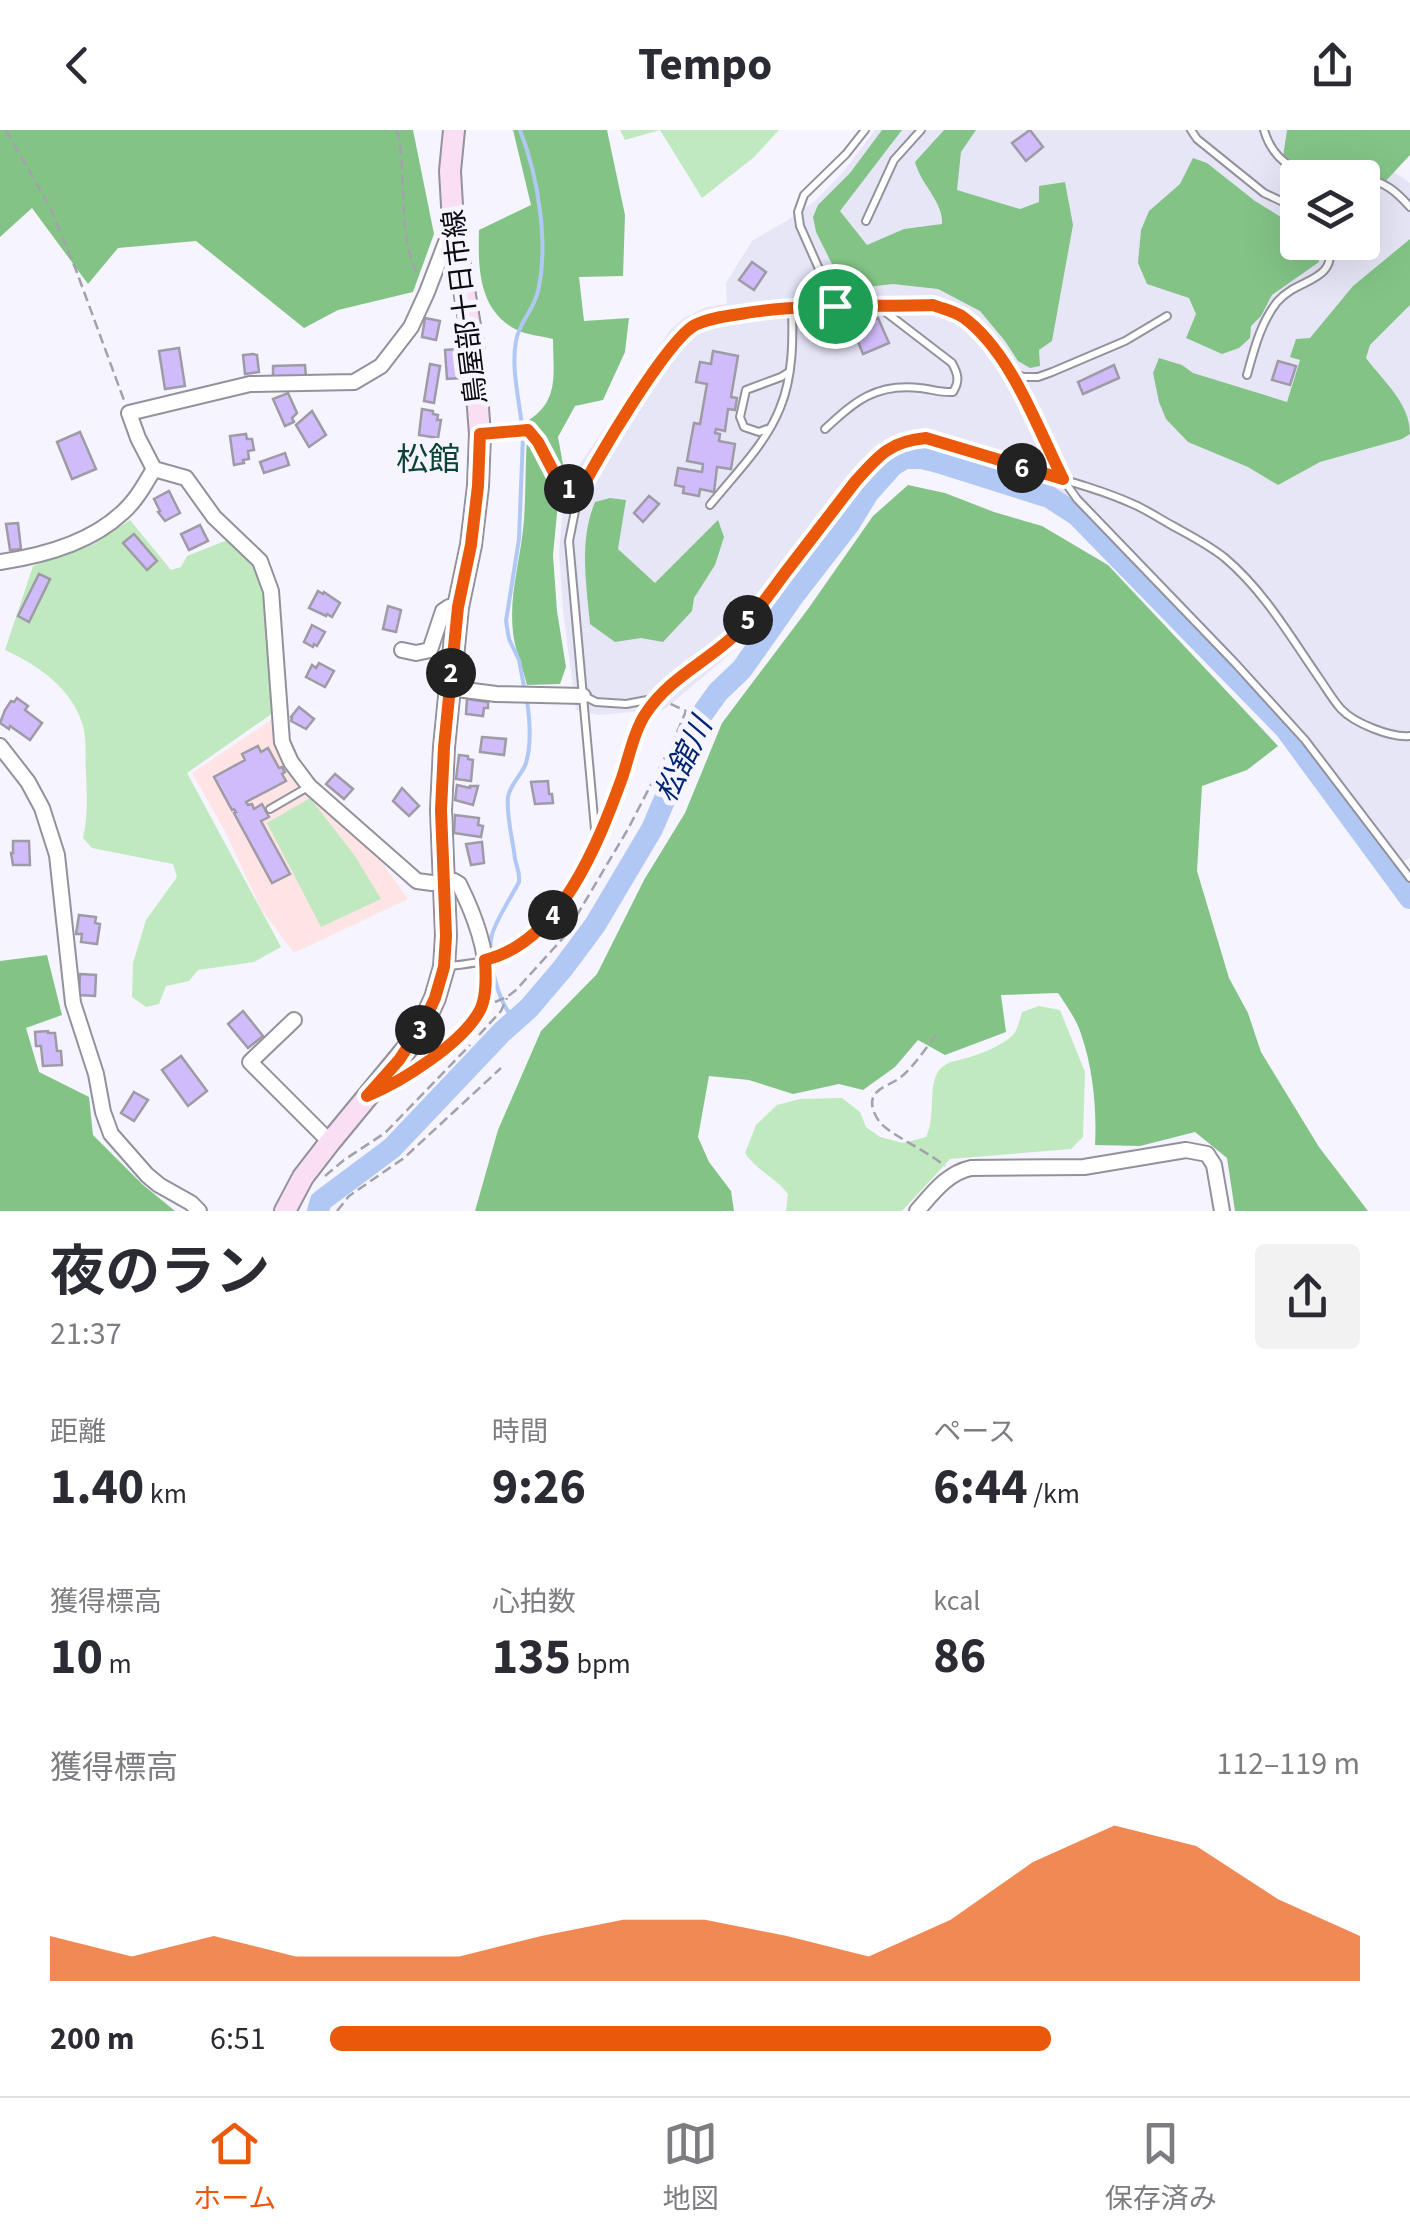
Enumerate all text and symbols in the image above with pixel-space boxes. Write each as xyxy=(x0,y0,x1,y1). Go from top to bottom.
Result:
text: Tempo xyxy=(638,33,772,97)
icon: back xyxy=(50,38,105,93)
icon: share xyxy=(1305,38,1360,93)
map controls xyxy=(1280,160,1380,260)
button: layers xyxy=(1280,160,1380,260)
street label: 鳥屋部十日市線 xyxy=(433,207,497,407)
pin xyxy=(793,264,878,349)
icon: arrive xyxy=(808,279,863,334)
district label: 松館 xyxy=(396,437,460,483)
pin: 6 xyxy=(997,443,1047,493)
text: 6 xyxy=(1015,448,1029,488)
pin: 1 xyxy=(544,464,594,514)
text: 1 xyxy=(562,469,576,509)
pin: 5 xyxy=(723,595,773,645)
text: 5 xyxy=(741,600,755,640)
pin: 2 xyxy=(426,648,476,698)
text: 2 xyxy=(444,653,458,693)
water label: 松舘川 xyxy=(645,707,724,810)
pin: 4 xyxy=(528,890,578,940)
text: 4 xyxy=(546,895,560,935)
pin: 3 xyxy=(395,1005,445,1055)
text: 3 xyxy=(413,1010,427,1050)
text: 夜のラン xyxy=(50,1234,270,1312)
button: share xyxy=(1255,1244,1360,1349)
text: 21:37 xyxy=(50,1311,122,1357)
text: 距離 xyxy=(50,1412,106,1452)
text: 時間 xyxy=(492,1412,548,1452)
text: ペース xyxy=(933,1412,1016,1452)
text: 1.40 xyxy=(50,1452,144,1523)
text: 9:26 xyxy=(492,1452,586,1523)
text: 6:44 xyxy=(933,1452,1028,1523)
text: km xyxy=(144,1474,187,1514)
text: /km xyxy=(1028,1474,1080,1514)
text: kcal xyxy=(933,1581,980,1621)
text: 獲得標高 xyxy=(50,1582,162,1622)
text: 心拍数 xyxy=(492,1582,576,1622)
text: 86 xyxy=(933,1621,986,1692)
text: 10 xyxy=(50,1622,103,1693)
text: 135 xyxy=(492,1622,571,1693)
text: m xyxy=(103,1644,132,1684)
text: bpm xyxy=(571,1644,631,1684)
text: 112–119 m xyxy=(1216,1741,1360,1787)
text: 獲得標高 xyxy=(50,1745,178,1791)
text: 200 m xyxy=(50,2016,135,2062)
text: 6:51 xyxy=(210,2016,266,2062)
tab: ホーム xyxy=(193,2116,276,2219)
tab: 地図 xyxy=(663,2116,719,2219)
tab: 保存済み xyxy=(1105,2116,1217,2219)

